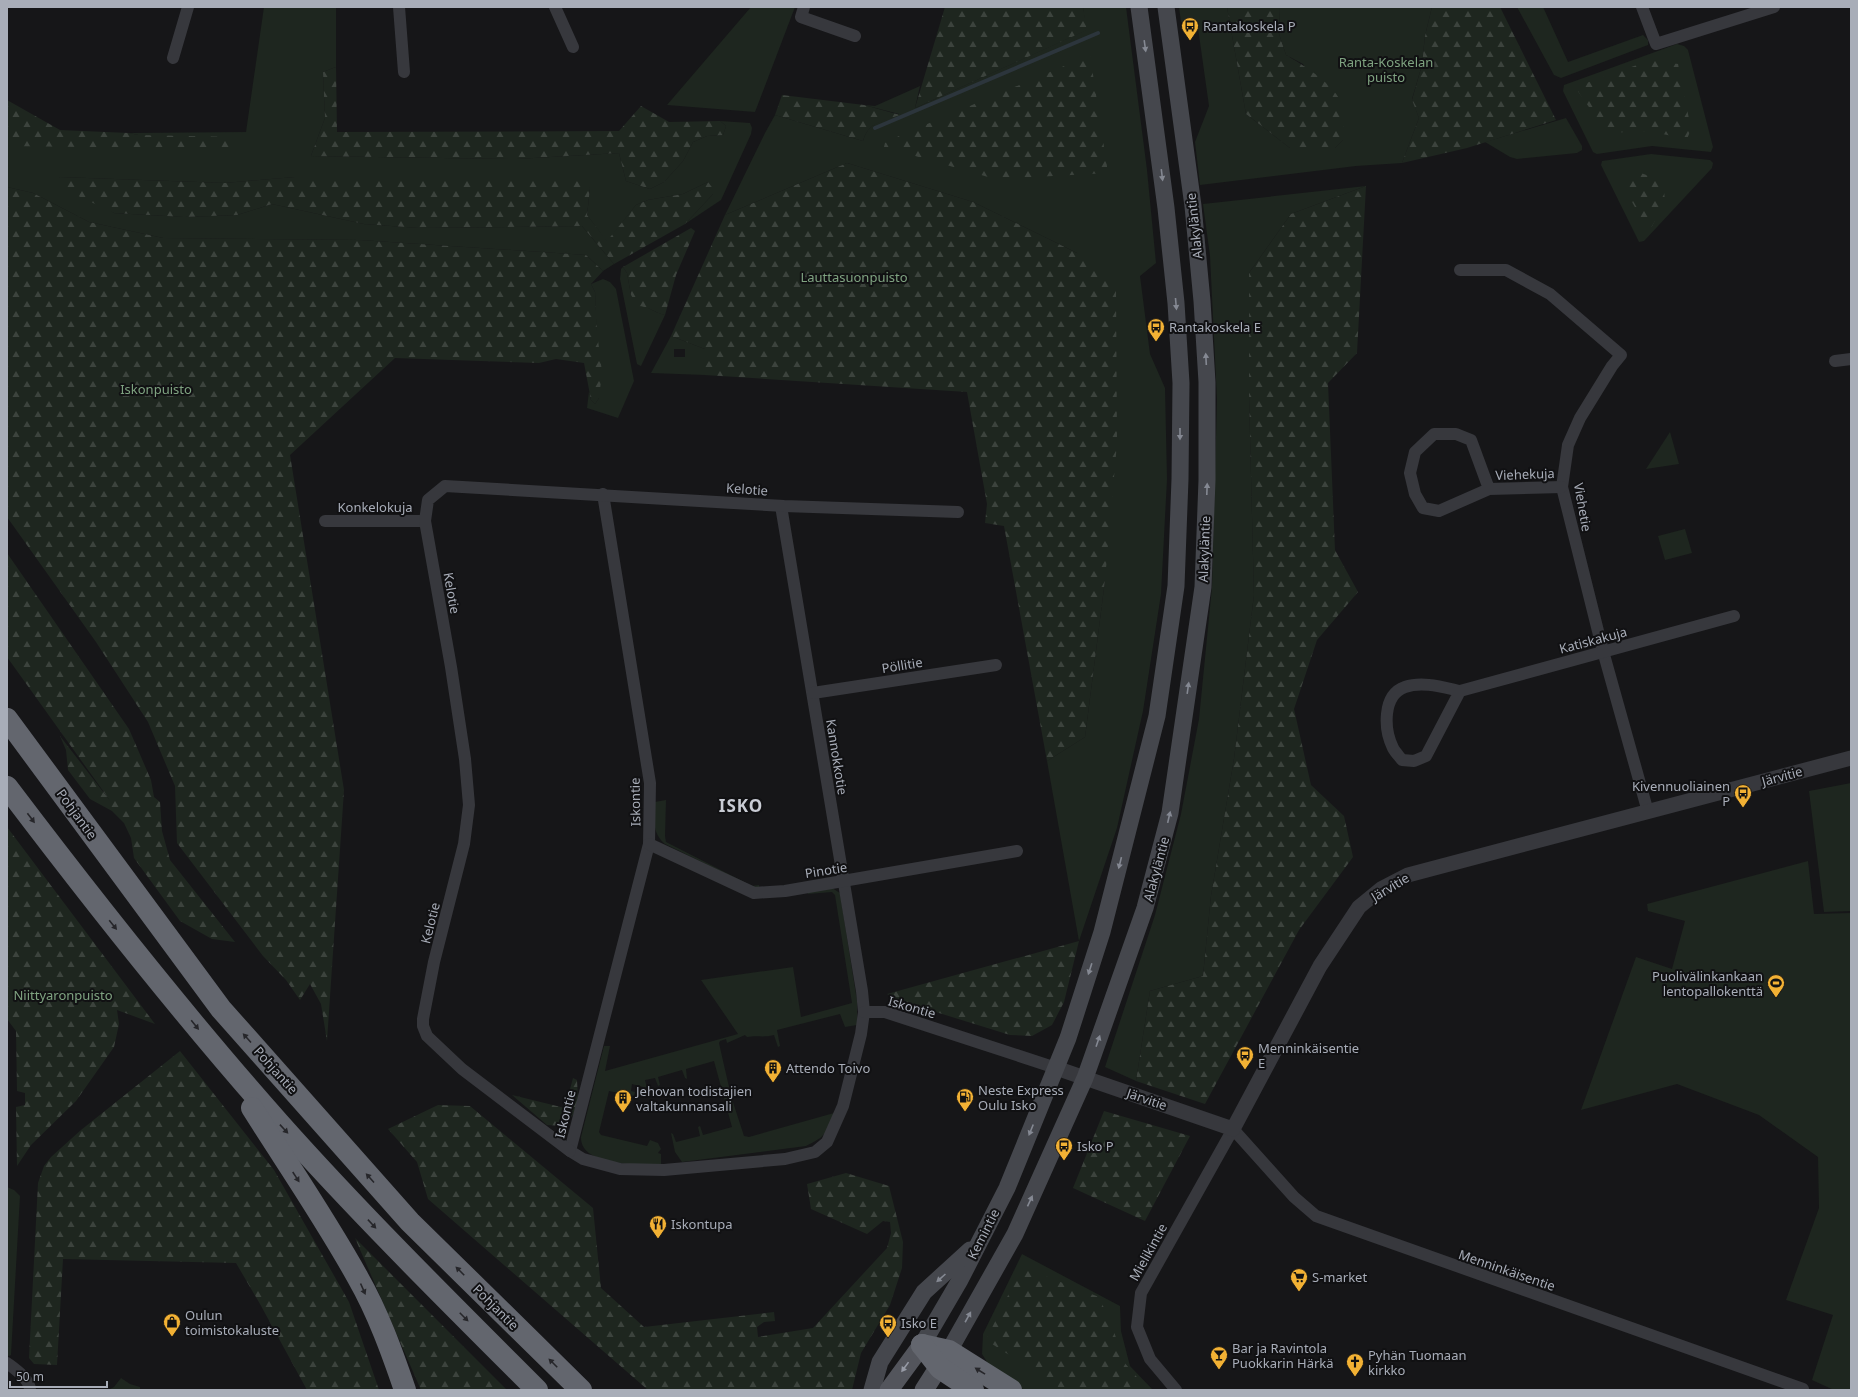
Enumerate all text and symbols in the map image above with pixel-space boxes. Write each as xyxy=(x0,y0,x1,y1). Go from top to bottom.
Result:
bus stop icon: Rantakoskela P xyxy=(1180,16,1200,41)
place label: Rantakoskela P xyxy=(1203,17,1296,35)
one-way arrow xyxy=(1142,40,1148,52)
park label: Ranta-Koskelan puisto xyxy=(1339,53,1433,86)
one-way arrow xyxy=(1159,168,1165,181)
street label: Alakyläntie xyxy=(1182,192,1206,260)
park label: Lauttasuonpuisto xyxy=(800,268,908,286)
one-way arrow xyxy=(1172,298,1179,310)
bus stop icon: Rantakoskela E xyxy=(1146,317,1166,342)
place label: Rantakoskela E xyxy=(1169,318,1261,336)
one-way arrow xyxy=(1202,353,1209,365)
park label: Iskonpuisto xyxy=(120,380,192,398)
one-way arrow xyxy=(1177,428,1183,441)
street label: Viehekuja xyxy=(1495,464,1555,484)
street label: Kelotie xyxy=(725,479,769,499)
street label: Viehetie xyxy=(1570,481,1596,533)
one-way arrow xyxy=(1203,483,1210,495)
street label: Konkelokuja xyxy=(337,498,413,516)
street label: Alakyläntie xyxy=(1194,515,1214,583)
street label: Kelotie xyxy=(439,571,465,615)
street label: Katiskakuja xyxy=(1557,622,1629,658)
street label: Pöllitie xyxy=(880,653,924,677)
one-way arrow xyxy=(1185,682,1191,694)
street label: Kannokkotie xyxy=(822,718,852,796)
street label: Järvitie xyxy=(1758,762,1804,791)
street label: Iskontie xyxy=(626,777,644,827)
place label: Kivennuoliainen P xyxy=(1632,777,1730,810)
bus stop icon: Kivennuoliainen P xyxy=(1733,783,1753,808)
street label: Pohjantie xyxy=(53,785,101,843)
district label: ISKO xyxy=(719,794,763,817)
one-way arrow xyxy=(1167,810,1173,823)
one-way arrow xyxy=(26,813,35,824)
street label: Alakyläntie xyxy=(1139,835,1173,903)
one-way arrow xyxy=(1117,857,1123,869)
street label: Pinotie xyxy=(804,858,848,882)
street label: Järvitie xyxy=(1366,869,1412,906)
street label: Kelotie xyxy=(416,900,444,946)
one-way arrow xyxy=(108,919,117,930)
one-way arrow xyxy=(1087,964,1093,976)
place label: Puolivälinkankaan lentopallokenttä xyxy=(1652,967,1763,1000)
sports icon: Puolivälinkankaan lentopallokenttä xyxy=(1766,973,1786,998)
park label: Niittyaronpuisto xyxy=(13,986,113,1004)
street label: Iskontie xyxy=(886,992,938,1022)
one-way arrow xyxy=(190,1020,199,1031)
one-way arrow xyxy=(243,1034,252,1043)
one-way arrow xyxy=(1096,1034,1102,1046)
place label: Menninkäisentie E xyxy=(1258,1039,1359,1072)
street label: Pohjantie xyxy=(250,1042,302,1098)
bus stop icon: Menninkäisentie E xyxy=(1235,1045,1255,1070)
building icon: Attendo Toivo xyxy=(763,1058,783,1083)
place label: Attendo Toivo xyxy=(786,1059,870,1077)
place label: Neste Express Oulu Isko xyxy=(978,1081,1064,1114)
place label: Jehovan todistajien valtakunnansali xyxy=(634,1082,752,1115)
street label: Järvitie xyxy=(1123,1083,1170,1114)
fuel station icon: Neste Express Oulu Isko xyxy=(955,1087,975,1112)
street label: Iskontie xyxy=(550,1088,580,1140)
building icon: Jehovan todistajien valtakunnansali xyxy=(613,1088,633,1113)
one-way arrow xyxy=(279,1124,288,1133)
one-way arrow xyxy=(1027,1125,1033,1137)
bus stop icon: Isko P xyxy=(1054,1136,1074,1161)
place label: Isko P xyxy=(1077,1137,1114,1155)
one-way arrow xyxy=(292,1172,300,1182)
one-way arrow xyxy=(366,1172,375,1183)
one-way arrow xyxy=(1027,1196,1033,1207)
street label: Kemintie xyxy=(963,1206,1003,1262)
restaurant icon: Iskontupa xyxy=(648,1214,668,1239)
place label: Iskontupa xyxy=(671,1215,733,1233)
one-way arrow xyxy=(368,1219,377,1229)
street label: Mielikintie xyxy=(1125,1220,1171,1284)
street label: Menninkäisentie xyxy=(1456,1245,1558,1295)
one-way arrow xyxy=(455,1267,465,1276)
supermarket icon: S-market xyxy=(1289,1267,1309,1292)
place label: S-market xyxy=(1312,1268,1367,1286)
one-way arrow xyxy=(936,1273,946,1282)
street label: Pohjantie xyxy=(469,1280,523,1334)
one-way arrow xyxy=(360,1283,366,1294)
place label: Oulun toimistokaluste xyxy=(185,1306,279,1339)
one-way arrow xyxy=(965,1311,971,1323)
shop icon: Oulun toimistokaluste xyxy=(162,1312,182,1337)
one-way arrow xyxy=(459,1312,469,1322)
bus stop icon: Isko E xyxy=(878,1313,898,1338)
place label: Isko E xyxy=(901,1314,937,1332)
place label: Bar ja Ravintola Puokkarin Härkä xyxy=(1232,1339,1334,1372)
bar icon: Bar ja Ravintola Puokkarin Härkä xyxy=(1209,1345,1229,1370)
place label: Pyhän Tuomaan kirkko xyxy=(1368,1346,1467,1379)
church icon: Pyhän Tuomaan kirkko xyxy=(1345,1352,1365,1377)
one-way arrow xyxy=(548,1358,558,1368)
one-way arrow xyxy=(901,1362,909,1373)
scale bar xyxy=(10,1363,107,1389)
one-way arrow xyxy=(974,1367,986,1374)
text: 50 m xyxy=(16,1368,44,1385)

